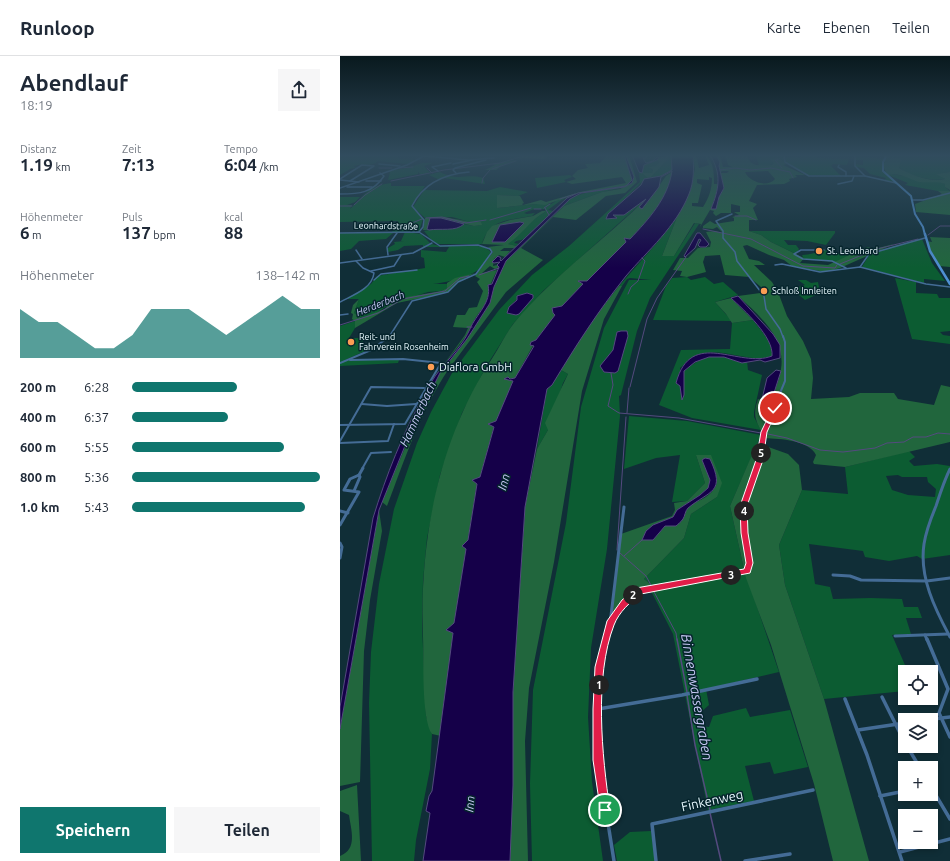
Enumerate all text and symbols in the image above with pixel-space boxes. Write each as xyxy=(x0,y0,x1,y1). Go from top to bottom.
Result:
text: Runloop xyxy=(20,17,95,39)
text: Karte xyxy=(767,20,801,36)
text: Ebenen xyxy=(823,20,870,36)
text: Teilen xyxy=(892,20,930,36)
button: share xyxy=(278,69,320,111)
text: Abendlauf xyxy=(20,70,128,95)
text: 18:19 xyxy=(20,98,53,112)
text: Distanz xyxy=(20,143,57,155)
text: Zeit xyxy=(122,143,141,155)
text: Tempo xyxy=(224,143,258,155)
text: 1.19 xyxy=(20,155,53,174)
text: 7:13 xyxy=(122,155,155,174)
text: 6:04 xyxy=(224,155,257,174)
text: km xyxy=(53,161,71,173)
text: /km xyxy=(257,161,279,173)
text: Höhenmeter xyxy=(20,211,83,223)
text: Puls xyxy=(122,211,143,223)
text: kcal xyxy=(224,211,243,223)
street label: Leonhardstraße xyxy=(354,220,418,232)
text: 6 xyxy=(20,223,30,242)
text: 137 xyxy=(122,223,151,242)
text: 88 xyxy=(224,223,243,242)
text: m xyxy=(30,229,42,241)
text: bpm xyxy=(151,229,176,241)
marker: St. Leonhard xyxy=(814,246,824,256)
place label: St. Leonhard xyxy=(827,246,878,256)
text: Höhenmeter xyxy=(20,268,94,282)
text: 138–142 m xyxy=(255,268,320,282)
marker: Schloß Innleiten xyxy=(759,286,769,296)
place label: Schloß Innleiten xyxy=(772,286,837,296)
water label: Herderbach xyxy=(354,289,406,318)
place label: Reit- und Fahrverein Rosenheim xyxy=(359,332,449,352)
marker: Reit- und Fahrverein Rosenheim xyxy=(346,337,356,347)
place label: Diaflora GmbH xyxy=(439,361,512,373)
marker: Diaflora GmbH xyxy=(426,362,436,372)
water label: Hammerbach xyxy=(397,379,438,448)
text: 200 m xyxy=(20,380,56,394)
text: 6:28 xyxy=(84,380,109,394)
pin xyxy=(758,391,792,425)
icon: check xyxy=(764,397,786,419)
text: 400 m xyxy=(20,410,56,424)
text: 6:37 xyxy=(84,410,109,424)
text: 600 m xyxy=(20,440,56,454)
text: 5:55 xyxy=(84,440,109,454)
pin: 5 xyxy=(751,443,771,463)
text: 5 xyxy=(758,447,764,459)
text: 800 m xyxy=(20,470,56,484)
text: 5:36 xyxy=(84,470,109,484)
water label: Inn xyxy=(495,472,512,491)
text: 1.0 km xyxy=(20,500,59,514)
text: 5:43 xyxy=(84,500,109,514)
pin: 4 xyxy=(734,501,754,521)
text: 4 xyxy=(741,505,747,517)
pin: 3 xyxy=(721,565,741,585)
text: 3 xyxy=(728,569,734,581)
pin: 2 xyxy=(623,585,643,605)
text: 2 xyxy=(630,589,636,601)
water label: Binnenwassergraben xyxy=(678,633,716,761)
map controls xyxy=(898,665,938,849)
button: locate xyxy=(898,665,938,705)
pin: 1 xyxy=(589,675,609,695)
text: 1 xyxy=(596,679,602,691)
button: layers xyxy=(898,713,938,753)
button: + xyxy=(898,761,938,801)
street label: Finkenweg xyxy=(680,787,744,813)
pin xyxy=(588,793,622,827)
water label: Inn xyxy=(462,795,477,813)
icon: arrive xyxy=(594,799,616,821)
button: Speichern xyxy=(20,807,166,853)
button: Teilen xyxy=(174,807,320,853)
button: − xyxy=(898,809,938,849)

